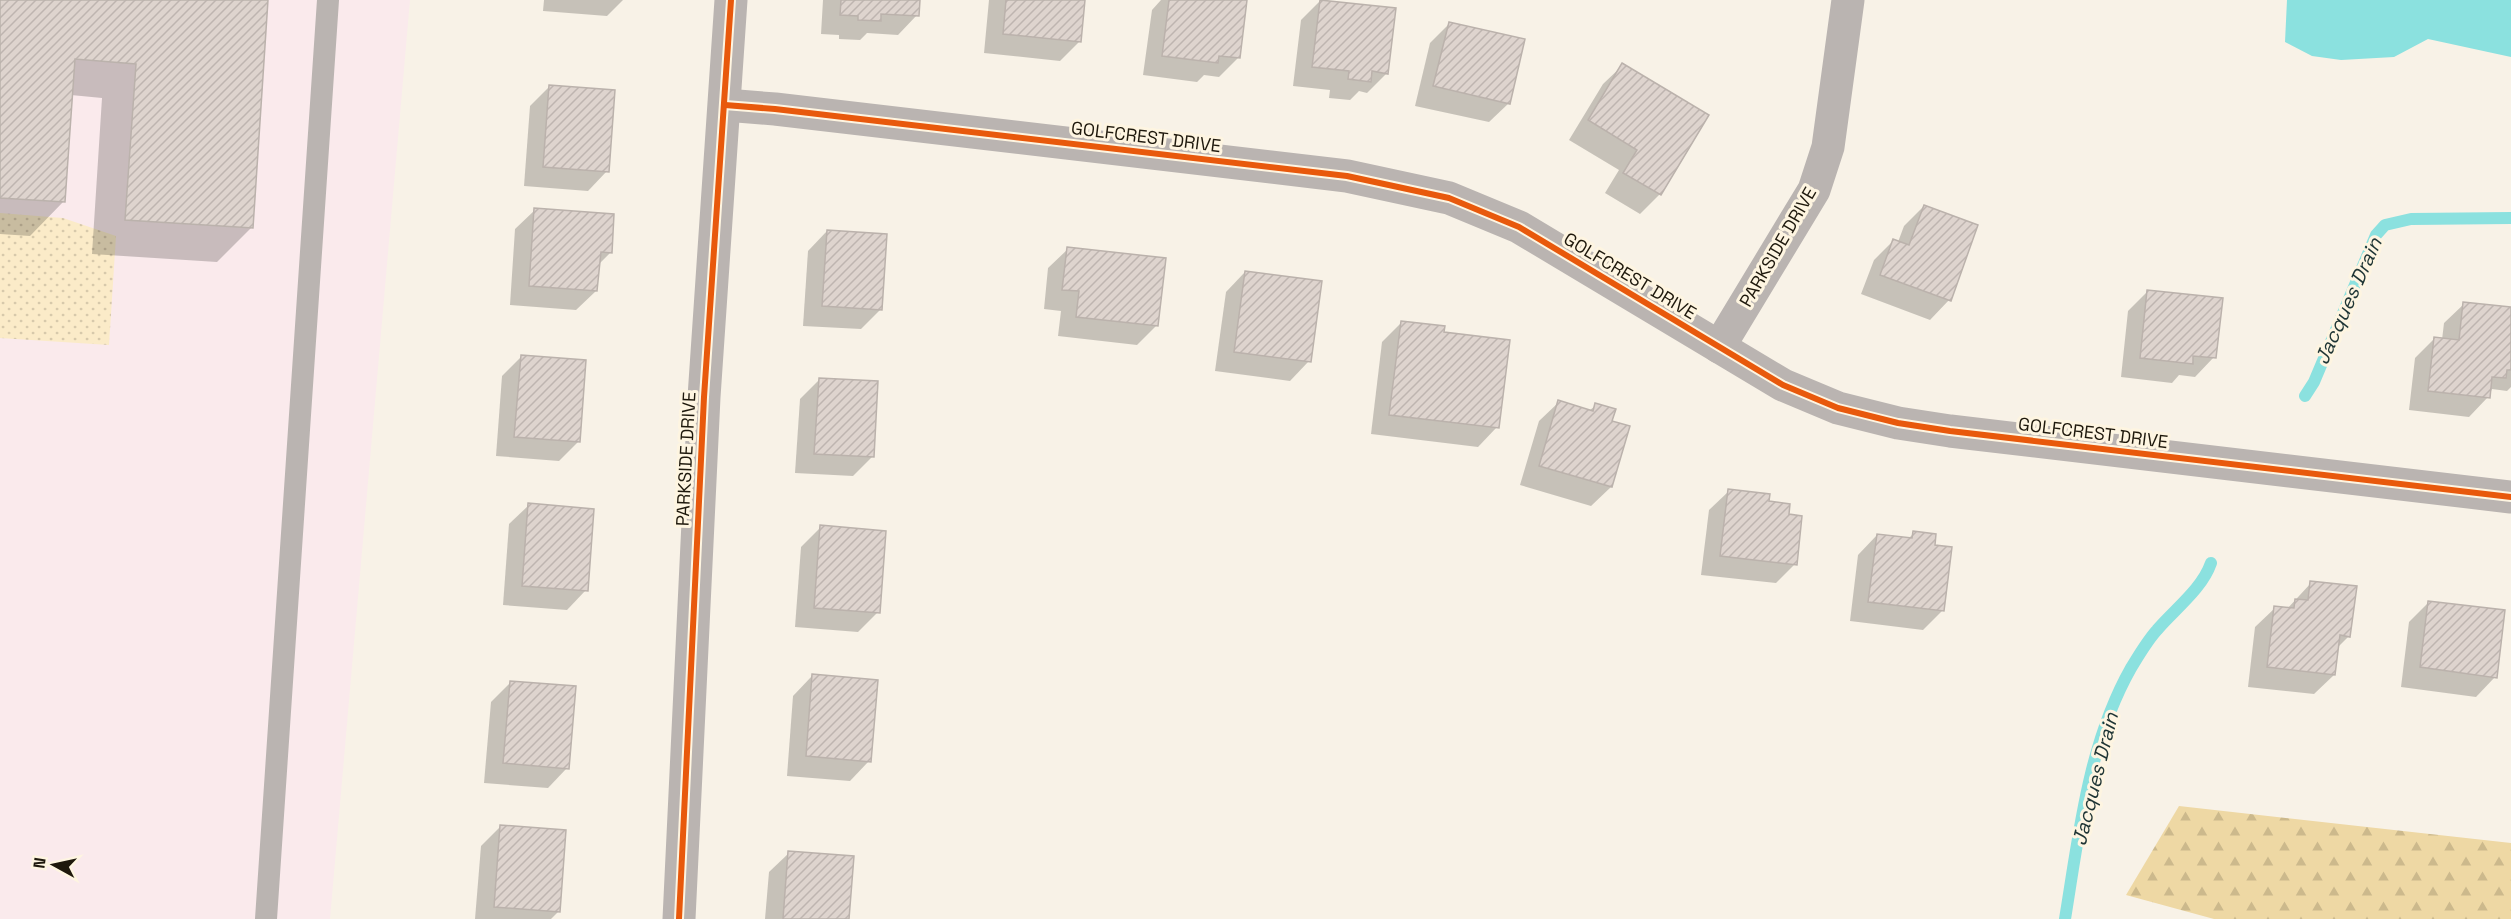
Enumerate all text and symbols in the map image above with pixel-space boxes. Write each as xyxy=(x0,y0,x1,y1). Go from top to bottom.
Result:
street label: GOLFCREST DRIVE xyxy=(1070,116,1222,157)
street label: PARKSIDE DRIVE xyxy=(1734,183,1821,311)
street label: GOLFCREST DRIVE xyxy=(1560,227,1701,324)
water label: Jacques Drain xyxy=(2308,233,2388,369)
street label: PARKSIDE DRIVE xyxy=(670,391,701,527)
street label: GOLFCREST DRIVE xyxy=(2017,412,2169,453)
water label: Jacques Drain xyxy=(2066,709,2124,848)
north arrow xyxy=(24,835,84,895)
text: N xyxy=(28,856,51,870)

